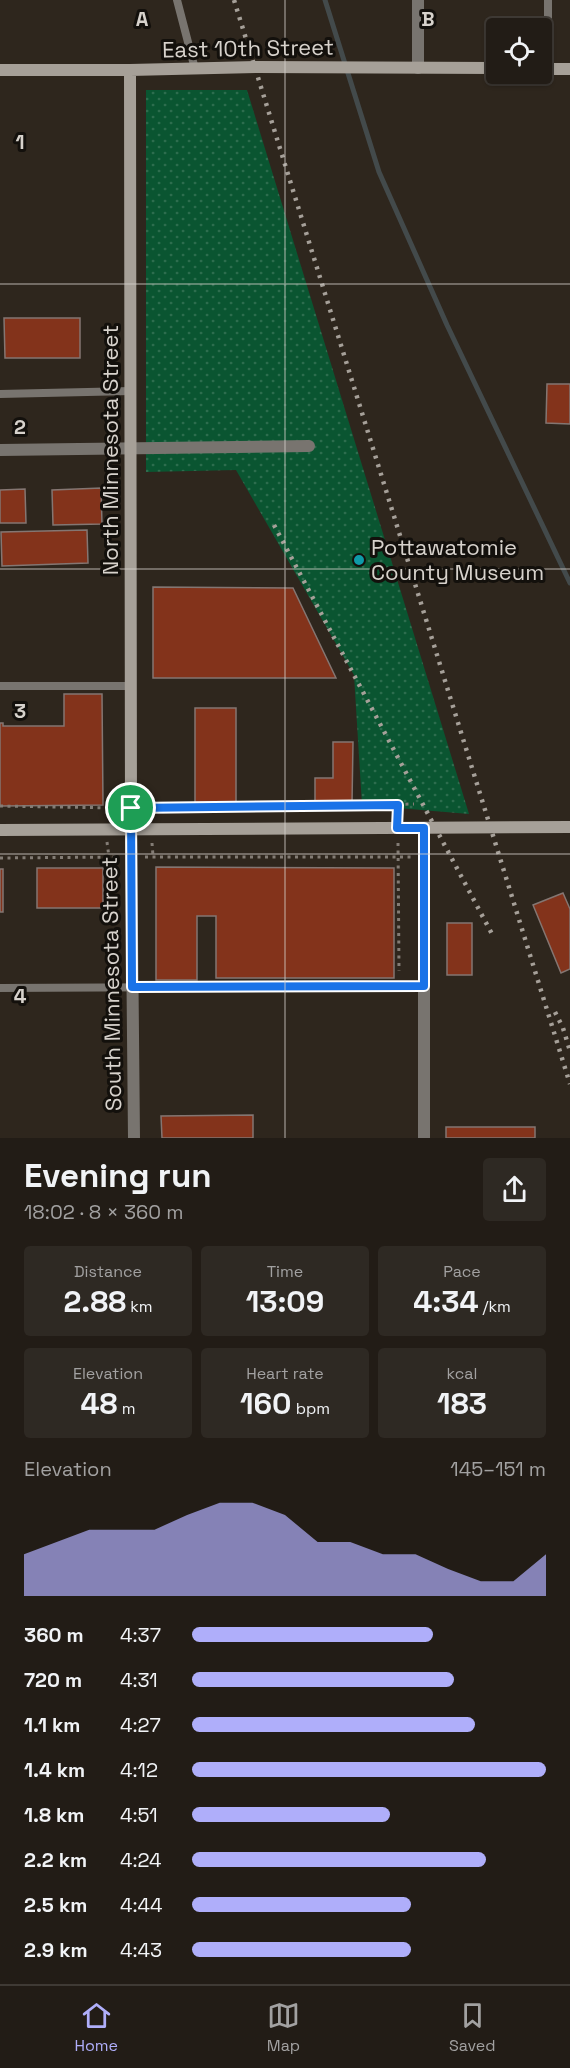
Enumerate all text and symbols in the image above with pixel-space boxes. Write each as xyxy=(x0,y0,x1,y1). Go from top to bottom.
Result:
text: A xyxy=(136,6,149,32)
text: B xyxy=(421,6,435,32)
map controls xyxy=(486,18,552,84)
button: locate xyxy=(486,18,552,84)
street label: East 10th Street xyxy=(162,33,334,63)
text: 1 xyxy=(15,129,25,155)
street label: North Minnesota Street xyxy=(96,325,124,575)
text: 2 xyxy=(14,414,26,440)
place label: Pottawatomie County Museum xyxy=(371,533,544,586)
marker: Pottawatomie County Museum xyxy=(352,553,366,567)
text: 3 xyxy=(14,698,26,724)
pin xyxy=(105,782,156,833)
icon: arrive xyxy=(114,791,147,824)
street label: South Minnesota Street xyxy=(95,856,127,1112)
text: 4 xyxy=(14,983,27,1009)
text: Evening run xyxy=(24,1155,212,1197)
button: share xyxy=(483,1158,546,1221)
text: 18:02 · 8 × 360 m xyxy=(24,1199,183,1225)
text: Distance xyxy=(74,1261,142,1282)
text: Time xyxy=(267,1261,303,1282)
text: Pace xyxy=(443,1261,481,1282)
text: 2.88 xyxy=(63,1282,126,1321)
text: 13:09 xyxy=(246,1282,324,1321)
text: 4:34 xyxy=(413,1282,478,1321)
text: km xyxy=(126,1296,153,1317)
text: /km xyxy=(478,1296,511,1317)
text: Elevation xyxy=(73,1363,143,1384)
text: Heart rate xyxy=(246,1363,324,1384)
text: kcal xyxy=(447,1363,477,1384)
text: 48 xyxy=(81,1384,118,1423)
text: 160 xyxy=(240,1384,292,1423)
text: 183 xyxy=(437,1384,487,1423)
text: m xyxy=(118,1398,135,1419)
text: bpm xyxy=(292,1398,330,1419)
text: Elevation xyxy=(24,1456,112,1482)
text: 145–151 m xyxy=(450,1456,546,1482)
text: 360 m xyxy=(24,1622,84,1648)
text: 4:37 xyxy=(120,1622,161,1648)
text: 720 m xyxy=(24,1667,82,1693)
text: 4:31 xyxy=(120,1667,158,1693)
text: 1.1 km xyxy=(24,1712,80,1738)
text: 4:27 xyxy=(120,1712,161,1738)
text: 1.4 km xyxy=(24,1757,85,1783)
text: 4:12 xyxy=(120,1757,158,1783)
text: 1.8 km xyxy=(24,1802,84,1828)
text: 4:51 xyxy=(120,1802,158,1828)
text: 2.2 km xyxy=(24,1847,87,1873)
text: 4:24 xyxy=(120,1847,162,1873)
text: 2.5 km xyxy=(24,1892,87,1918)
text: 4:44 xyxy=(120,1892,163,1918)
text: 2.9 km xyxy=(24,1937,88,1963)
text: 4:43 xyxy=(120,1937,162,1963)
tab: Home xyxy=(74,1999,118,2056)
tab: Map xyxy=(267,1999,300,2056)
tab: Saved xyxy=(449,1999,496,2056)

